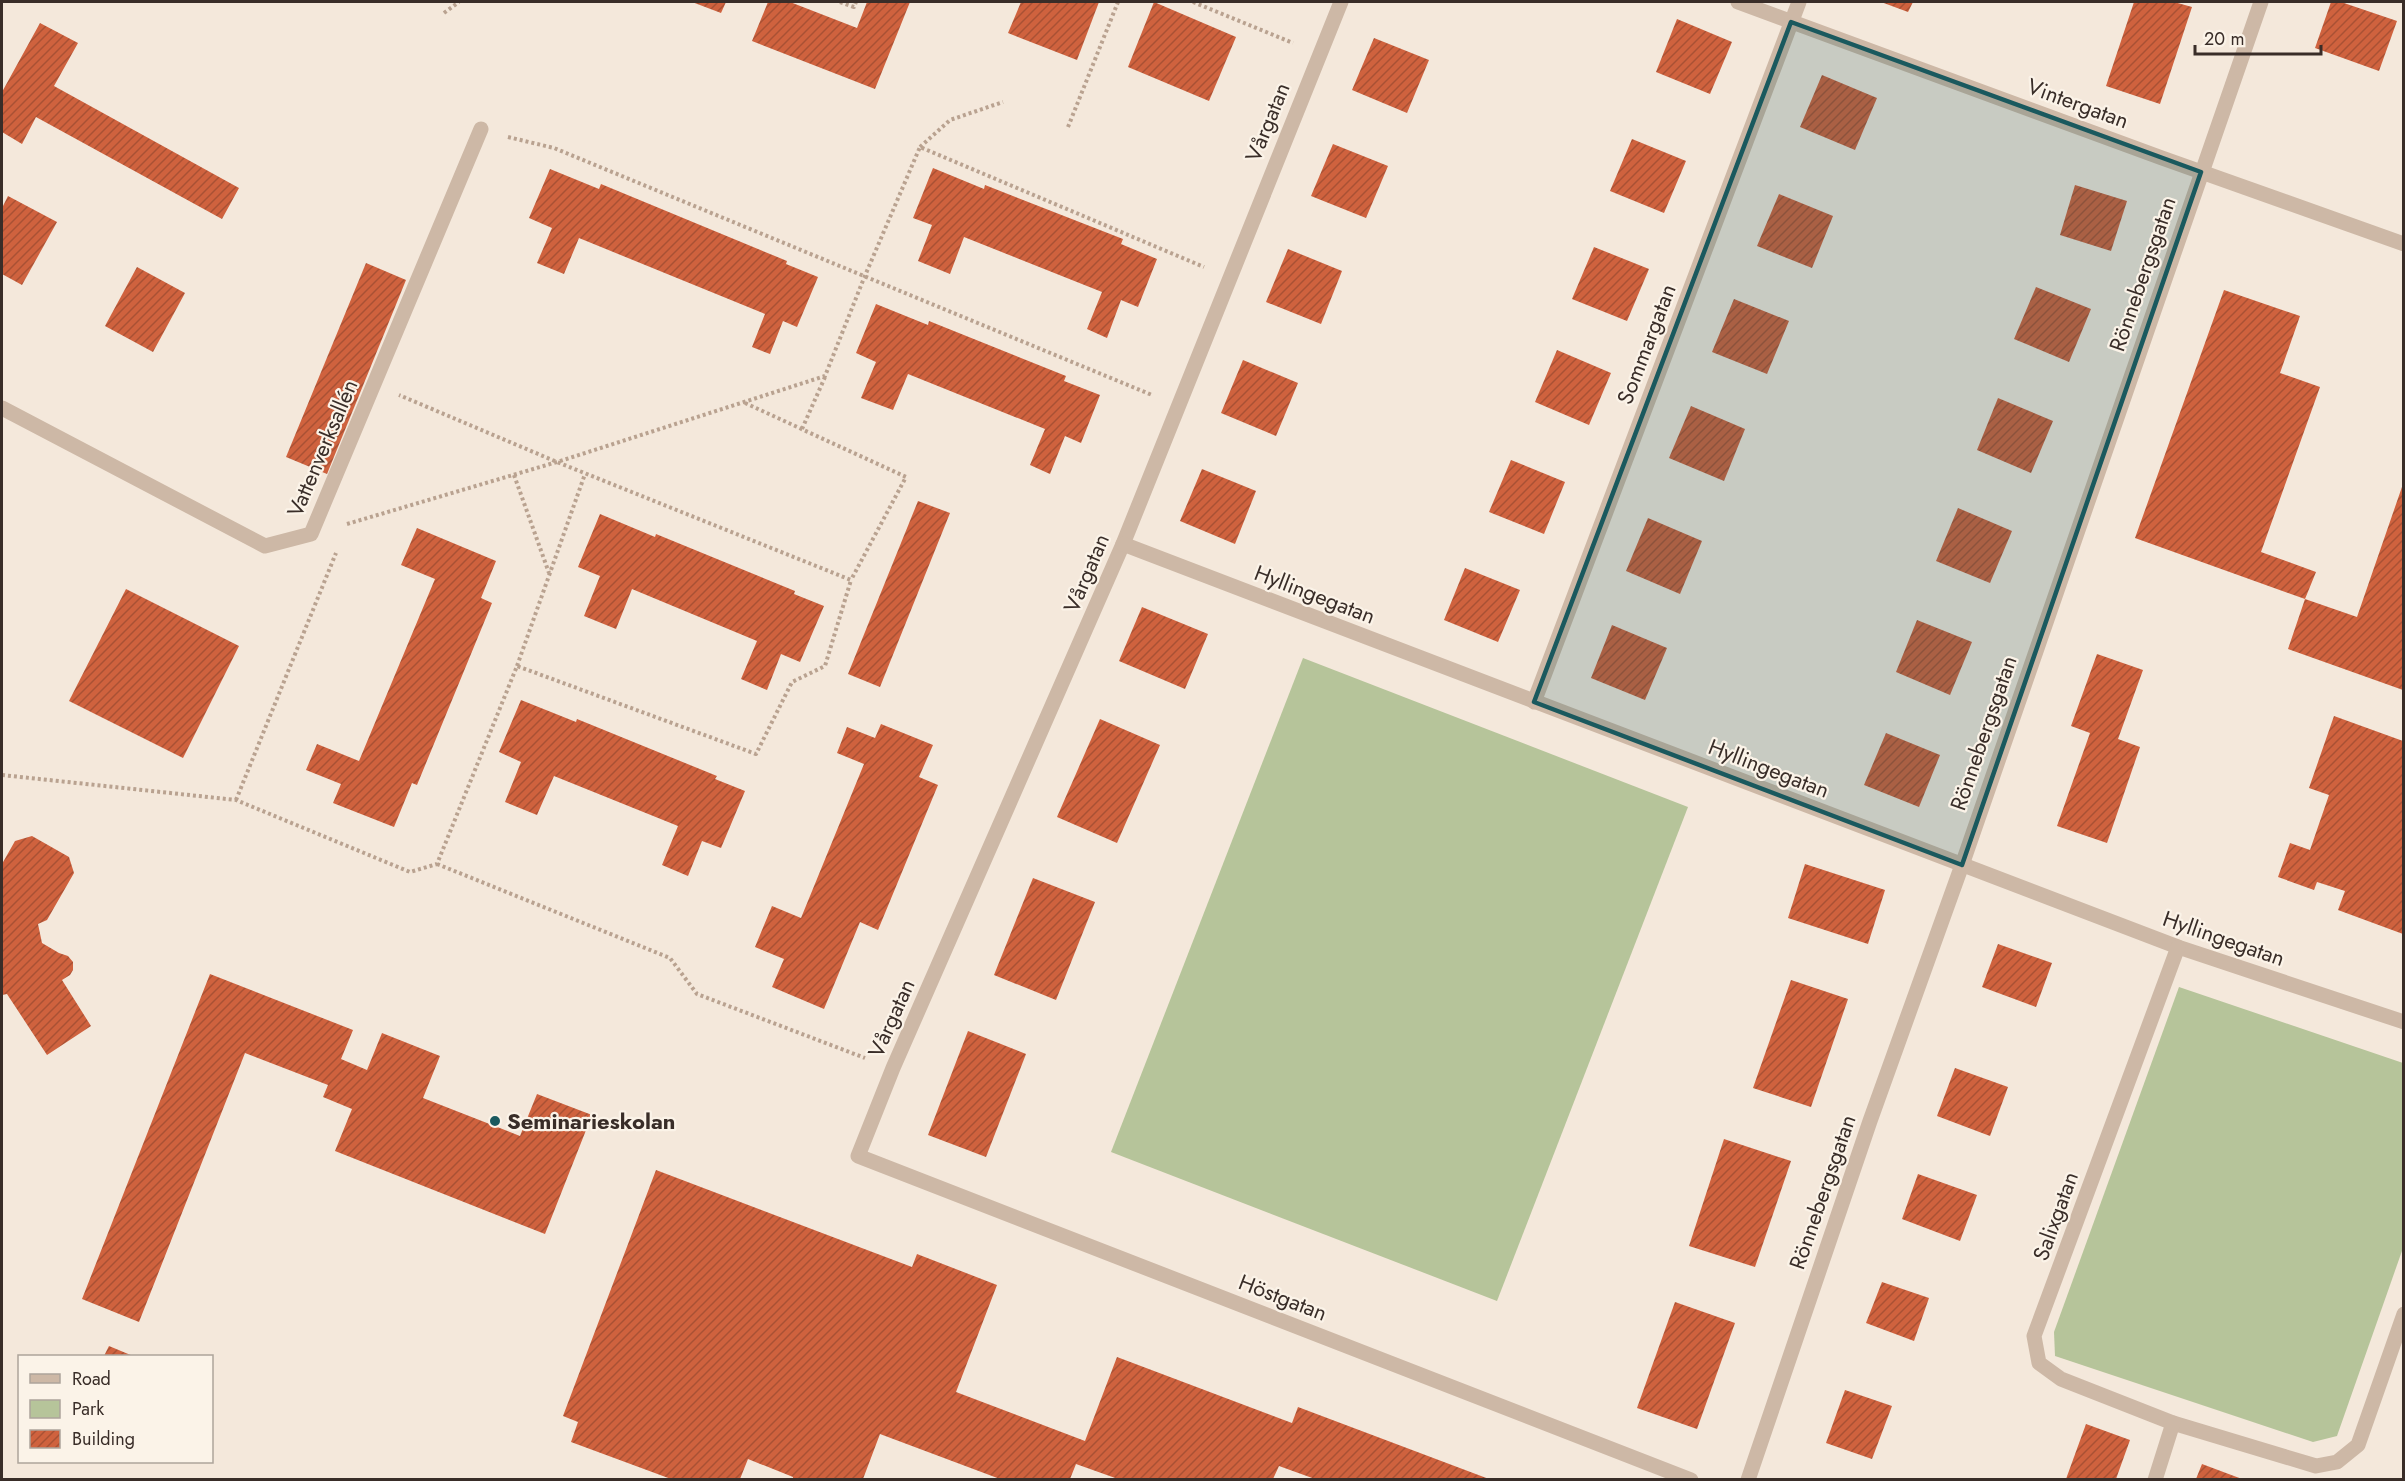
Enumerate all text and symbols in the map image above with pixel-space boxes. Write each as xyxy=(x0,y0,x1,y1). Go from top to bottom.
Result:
scale bar xyxy=(2195,18,2321,56)
text: 20 m xyxy=(2204,26,2244,52)
street label: Vintergatan xyxy=(2023,70,2133,136)
street label: Vårgatan xyxy=(1237,78,1297,166)
street label: Rönnebergsgatan xyxy=(2101,192,2183,356)
street label: Sommargatan xyxy=(1608,279,1684,409)
street label: Vattenverksallén xyxy=(279,374,365,522)
street label: Vårgatan xyxy=(1055,529,1117,617)
street label: Hyllingegatan xyxy=(1250,556,1380,632)
street label: Rönnebergsgatan xyxy=(1942,651,2024,815)
street label: Hyllingegatan xyxy=(1704,730,1834,806)
street label: Hyllingegatan xyxy=(2159,902,2289,974)
street label: Vårgatan xyxy=(860,974,922,1062)
place label: Seminarieskolan xyxy=(507,1105,676,1137)
street label: Rönnebergsgatan xyxy=(1781,1110,1863,1274)
marker: Seminarieskolan xyxy=(488,1114,502,1128)
street label: Salixgatan xyxy=(2024,1167,2086,1265)
street label: Höstgatan xyxy=(1234,1265,1332,1329)
legend xyxy=(18,1355,213,1463)
text: Road xyxy=(72,1366,111,1392)
text: Park xyxy=(72,1396,104,1422)
text: Building xyxy=(72,1426,135,1452)

